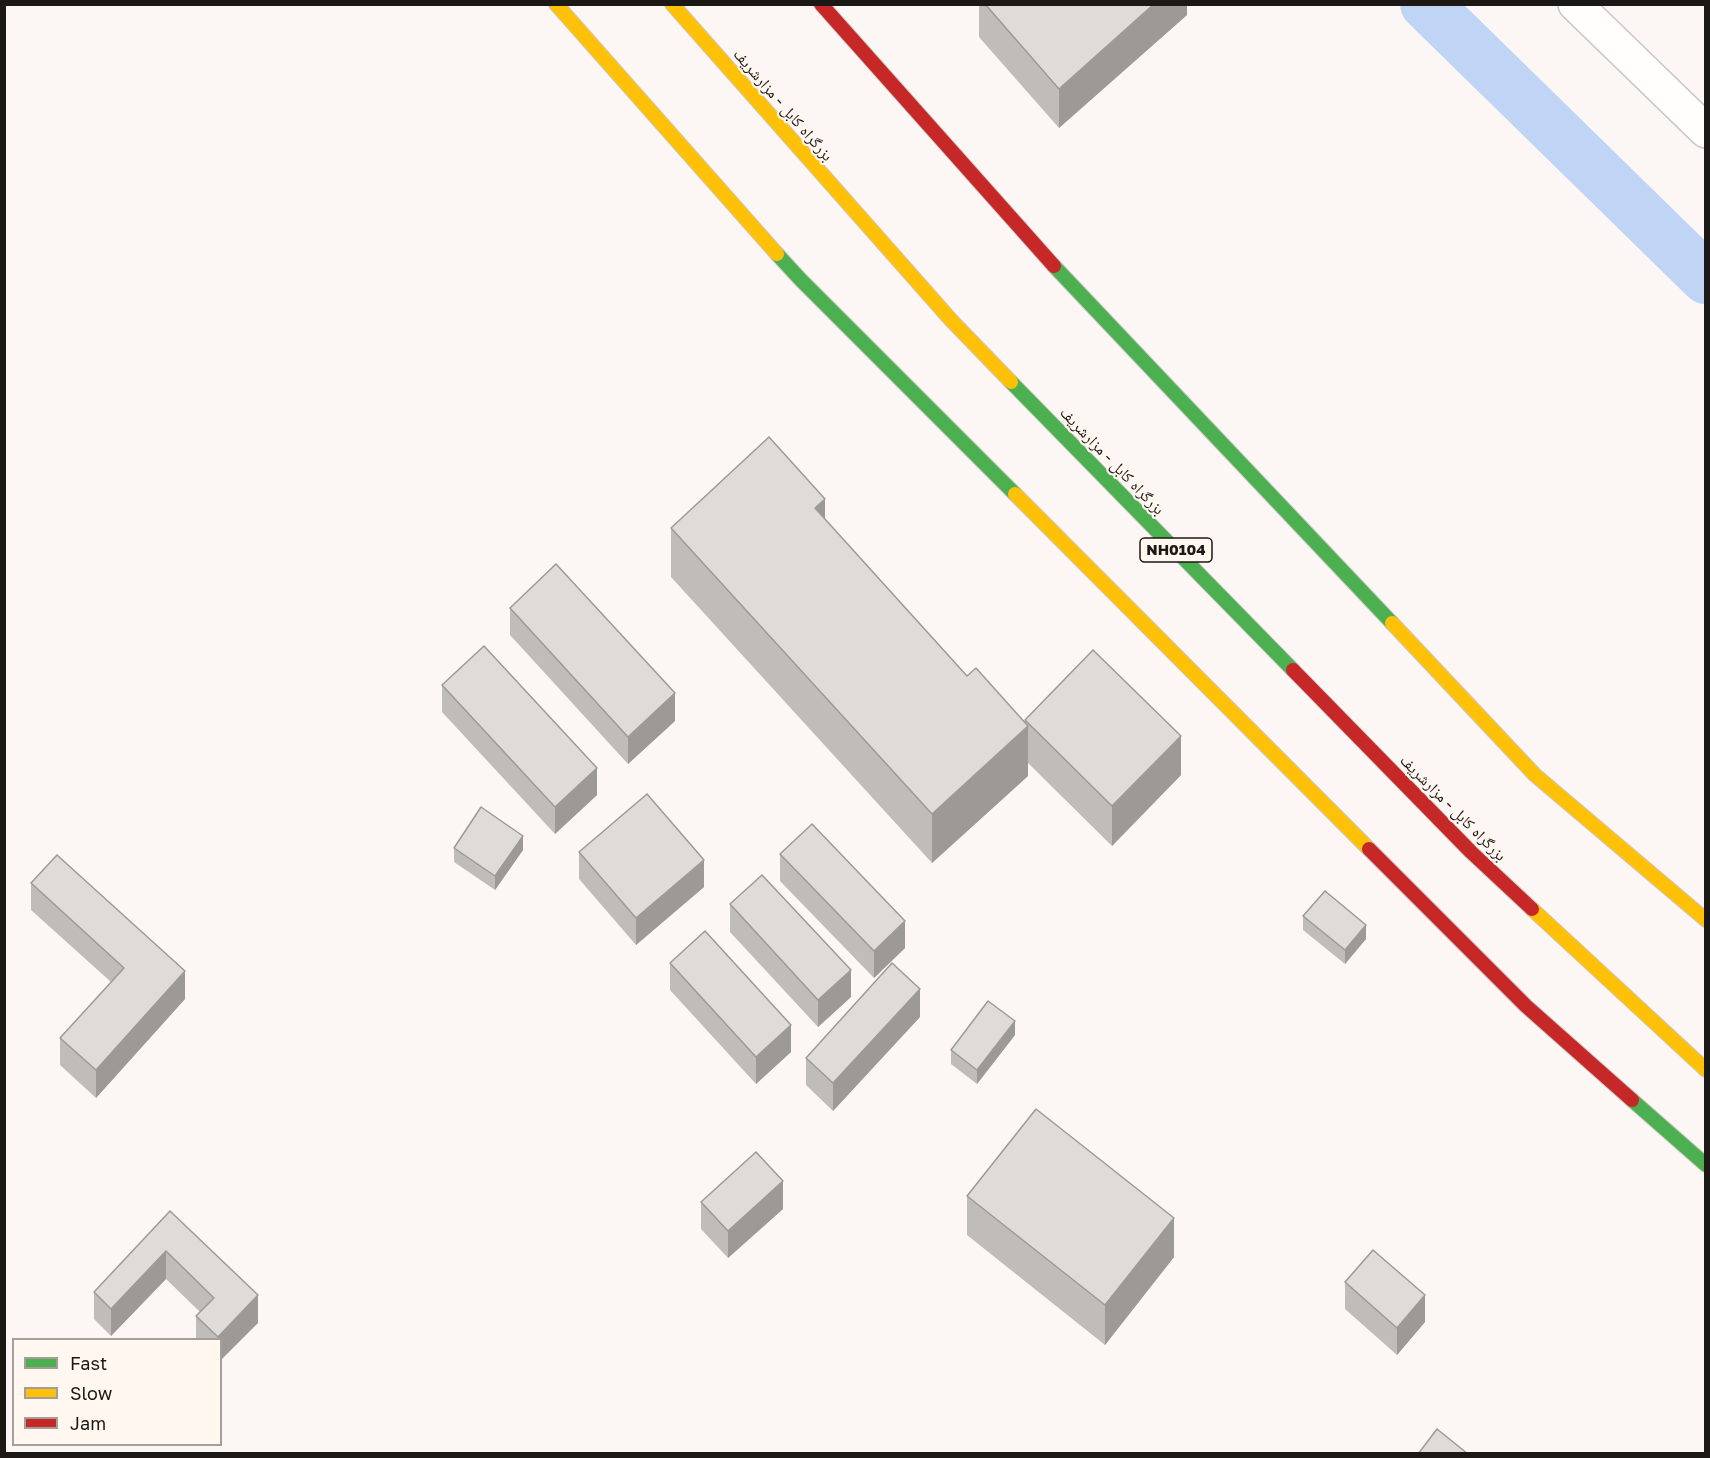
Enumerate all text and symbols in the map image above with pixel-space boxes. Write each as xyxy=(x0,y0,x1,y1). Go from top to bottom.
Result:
street label: بزرگراه کابل - مزارشریف xyxy=(729,45,837,165)
street label: بزرگراه کابل - مزارشریف xyxy=(1056,403,1168,519)
road number: NH0104 xyxy=(1140,538,1212,562)
street label: بزرگراه کابل - مزارشریف xyxy=(1396,751,1510,865)
legend xyxy=(12,1338,222,1446)
text: Fast xyxy=(70,1352,107,1374)
text: Slow xyxy=(70,1382,112,1404)
text: Jam xyxy=(70,1412,106,1434)

